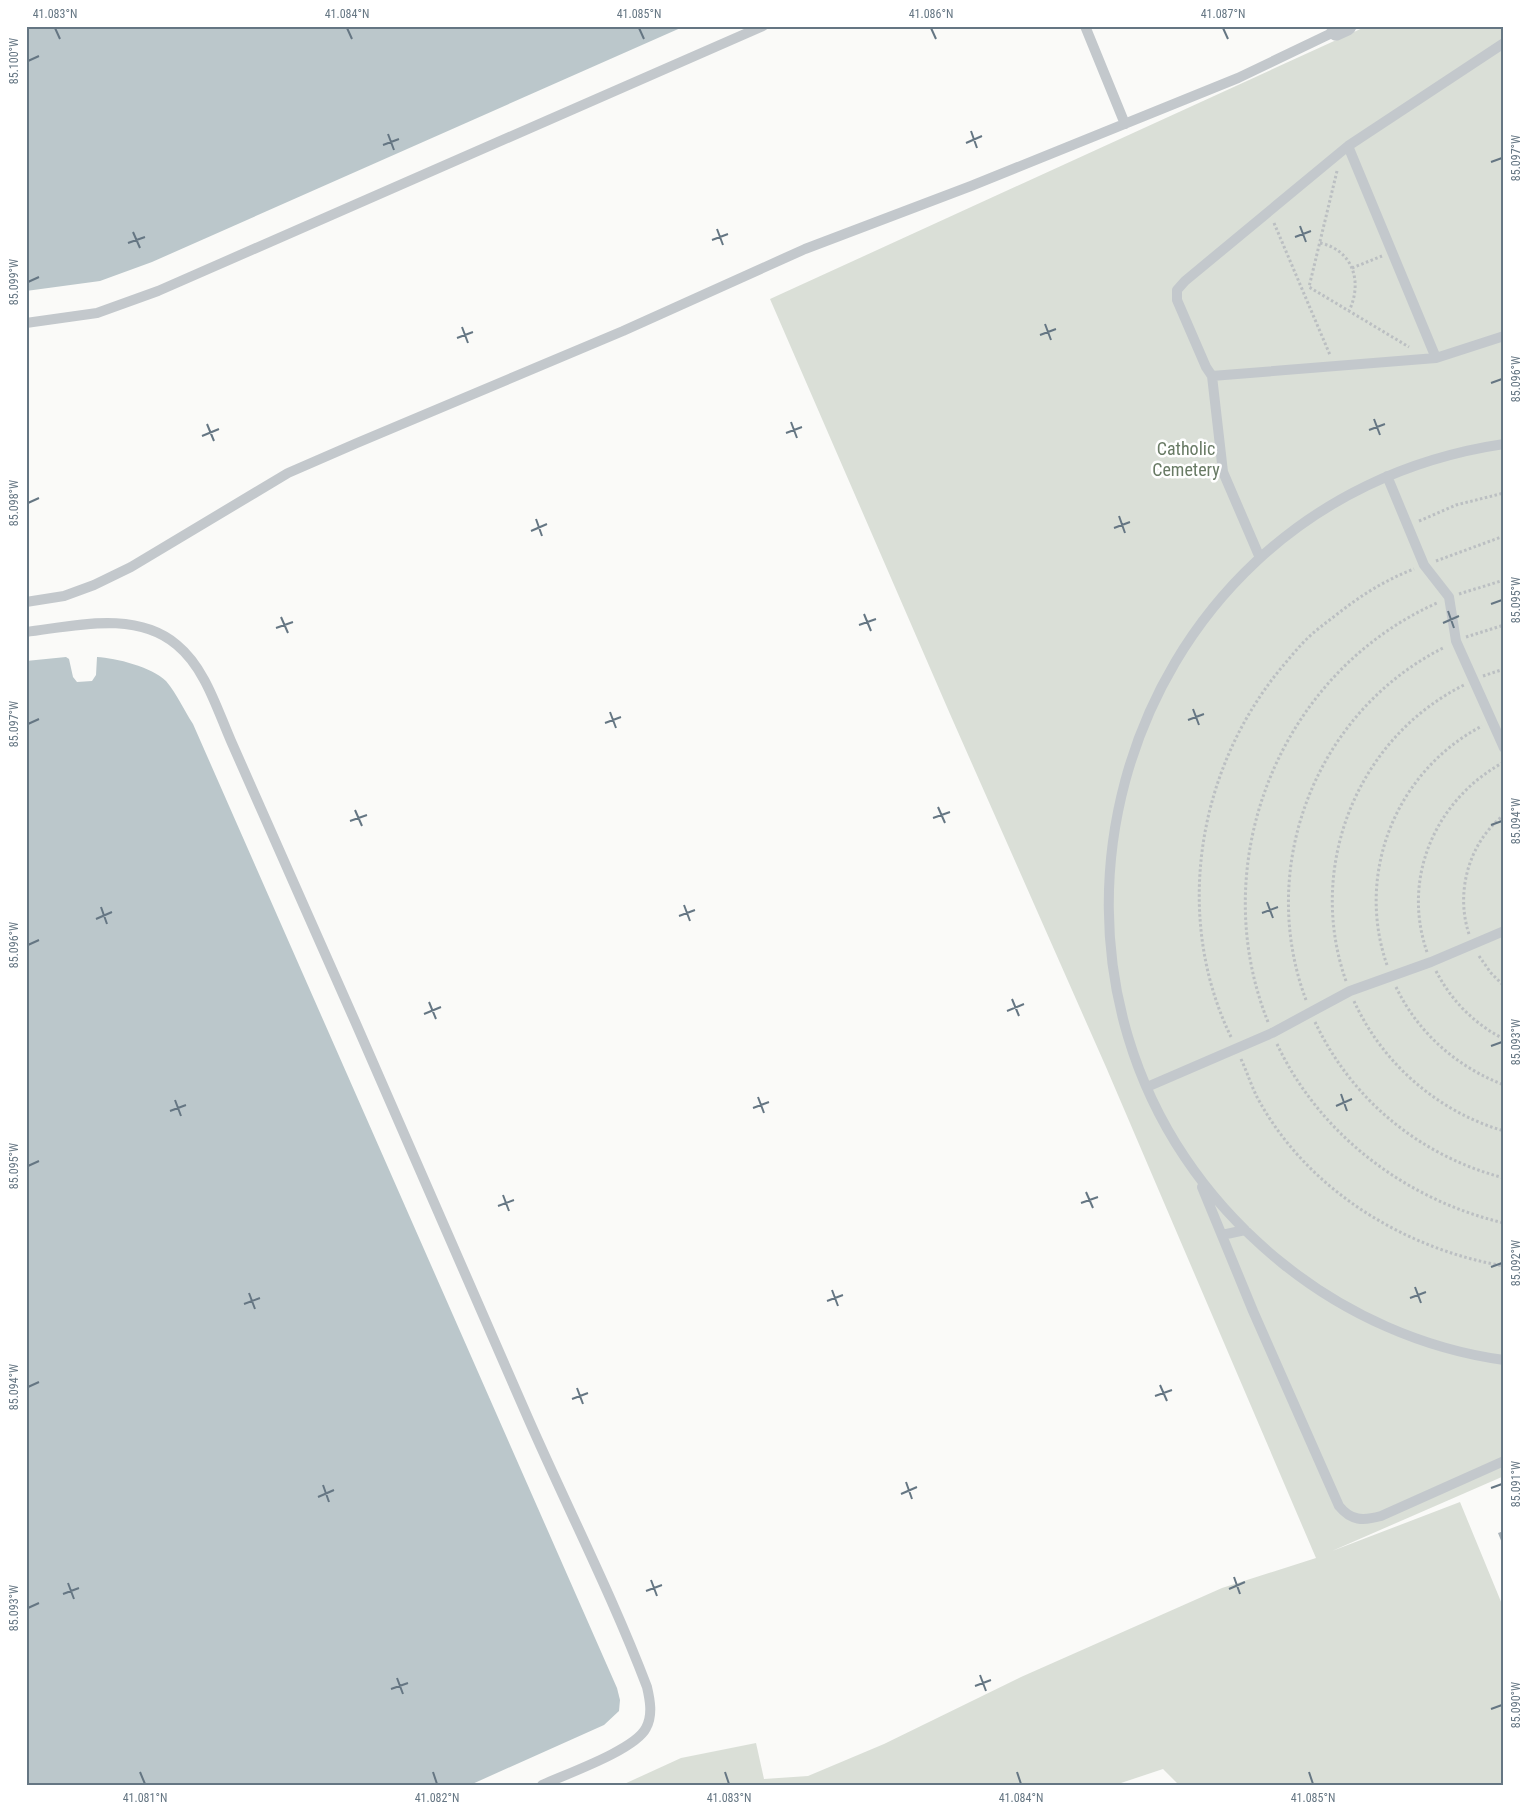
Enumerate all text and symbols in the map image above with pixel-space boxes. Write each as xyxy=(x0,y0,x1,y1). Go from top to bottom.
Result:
text: 41.083°N xyxy=(33,7,77,21)
text: 41.084°N xyxy=(325,7,369,21)
text: 41.085°N xyxy=(617,7,661,21)
text: 41.086°N xyxy=(909,7,953,21)
text: 41.087°N xyxy=(1201,7,1245,21)
text: 85.100°W xyxy=(7,38,21,84)
text: 85.097°W xyxy=(1509,135,1523,181)
text: 85.099°W xyxy=(7,259,21,305)
text: 85.096°W xyxy=(1509,356,1523,402)
park label: Catholic Cemetery xyxy=(1152,438,1220,480)
text: 85.098°W xyxy=(7,480,21,526)
text: 85.095°W xyxy=(1509,577,1523,623)
text: 85.097°W xyxy=(7,701,21,747)
text: 85.094°W xyxy=(1509,798,1523,844)
text: 85.096°W xyxy=(7,922,21,968)
text: 85.093°W xyxy=(1509,1019,1523,1065)
text: 85.095°W xyxy=(7,1143,21,1189)
text: 85.092°W xyxy=(1509,1240,1523,1286)
text: 85.094°W xyxy=(7,1364,21,1410)
text: 85.091°W xyxy=(1509,1461,1523,1507)
text: 85.093°W xyxy=(7,1585,21,1631)
text: 85.090°W xyxy=(1509,1682,1523,1728)
text: 41.081°N xyxy=(123,1791,167,1805)
text: 41.082°N xyxy=(415,1791,459,1805)
text: 41.083°N xyxy=(707,1791,751,1805)
text: 41.084°N xyxy=(999,1791,1043,1805)
text: 41.085°N xyxy=(1291,1791,1335,1805)

